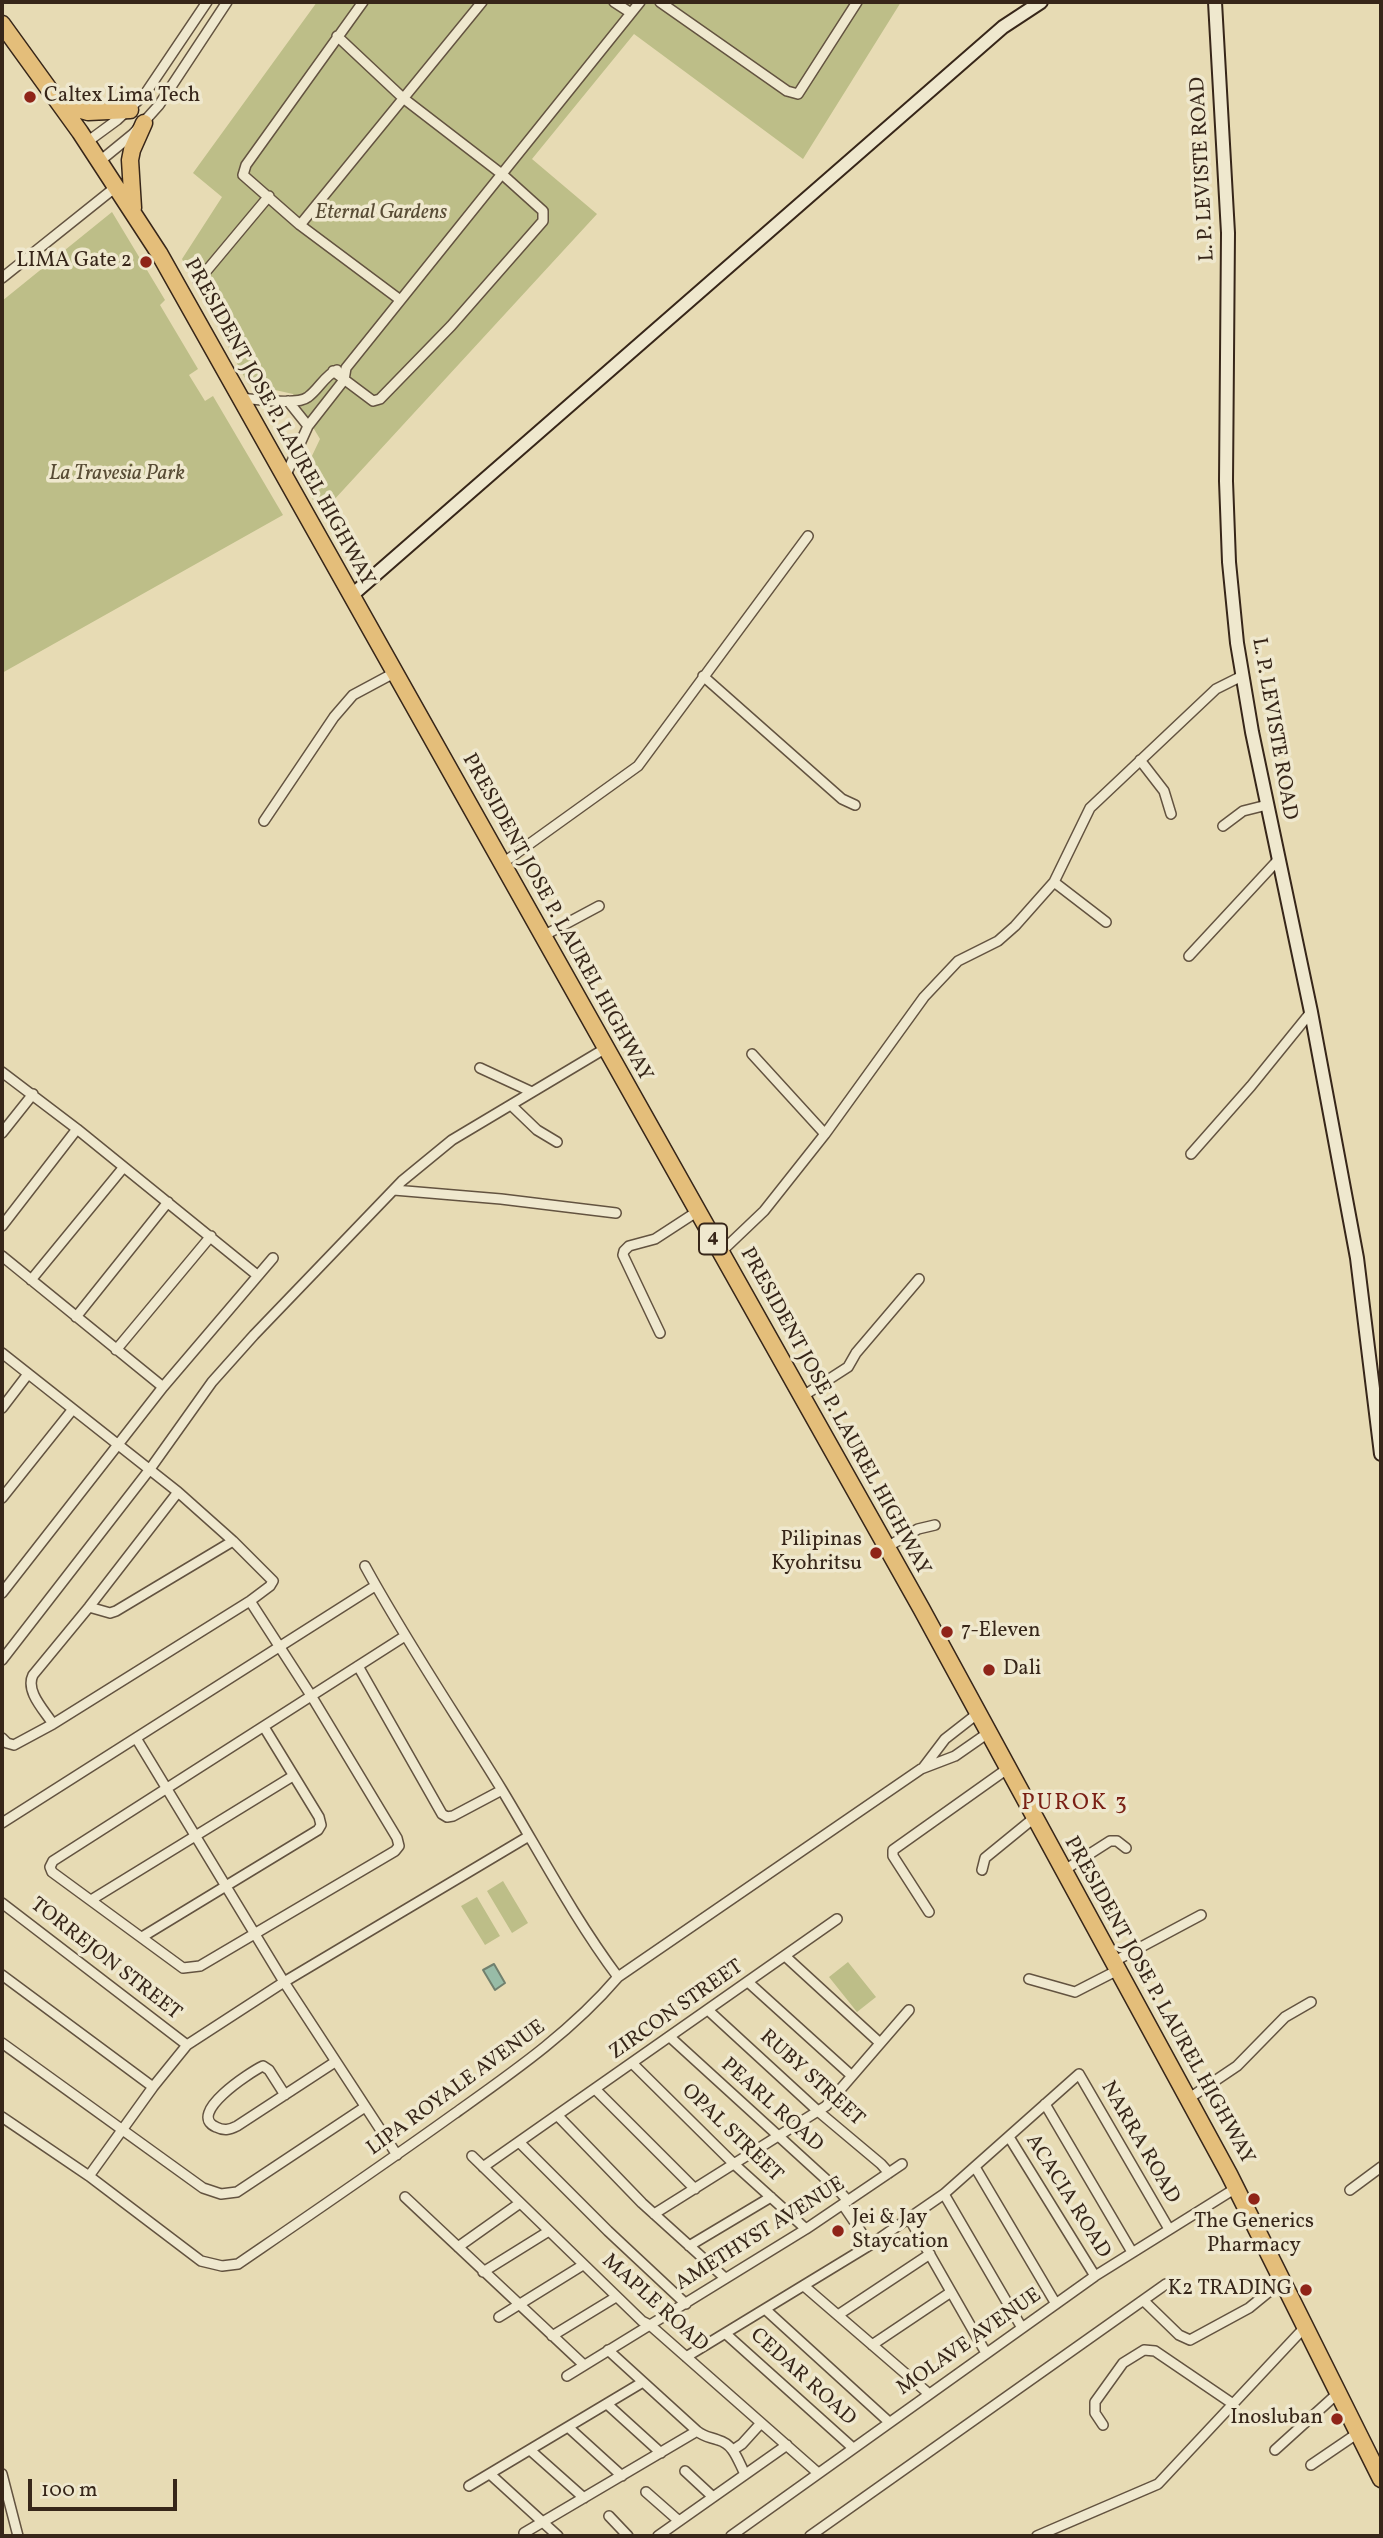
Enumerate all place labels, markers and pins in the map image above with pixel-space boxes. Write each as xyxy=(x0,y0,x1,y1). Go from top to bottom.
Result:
place label: Caltex Lima Tech xyxy=(44,84,200,110)
marker: Caltex Lima Tech xyxy=(22,89,38,105)
place label: LIMA Gate 2 xyxy=(16,249,132,275)
marker: LIMA Gate 2 xyxy=(138,254,154,270)
place label: Pilipinas Kyohritsu xyxy=(771,1528,862,1578)
marker: Pilipinas Kyohritsu xyxy=(868,1545,884,1561)
place label: 7-Eleven xyxy=(961,1619,1041,1645)
marker: 7-Eleven xyxy=(939,1624,955,1640)
place label: Dali xyxy=(1003,1657,1041,1683)
marker: Dali xyxy=(981,1662,997,1678)
marker: The Generics Pharmacy xyxy=(1246,2191,1262,2207)
place label: Jei & Jay Staycation xyxy=(852,2206,949,2256)
place label: The Generics Pharmacy xyxy=(1194,2210,1314,2260)
marker: Jei & Jay Staycation xyxy=(830,2223,846,2239)
place label: K2 TRADING xyxy=(1168,2277,1292,2303)
marker: K2 TRADING xyxy=(1298,2282,1314,2298)
place label: Inosluban xyxy=(1230,2406,1323,2432)
marker: Inosluban xyxy=(1329,2411,1345,2427)

